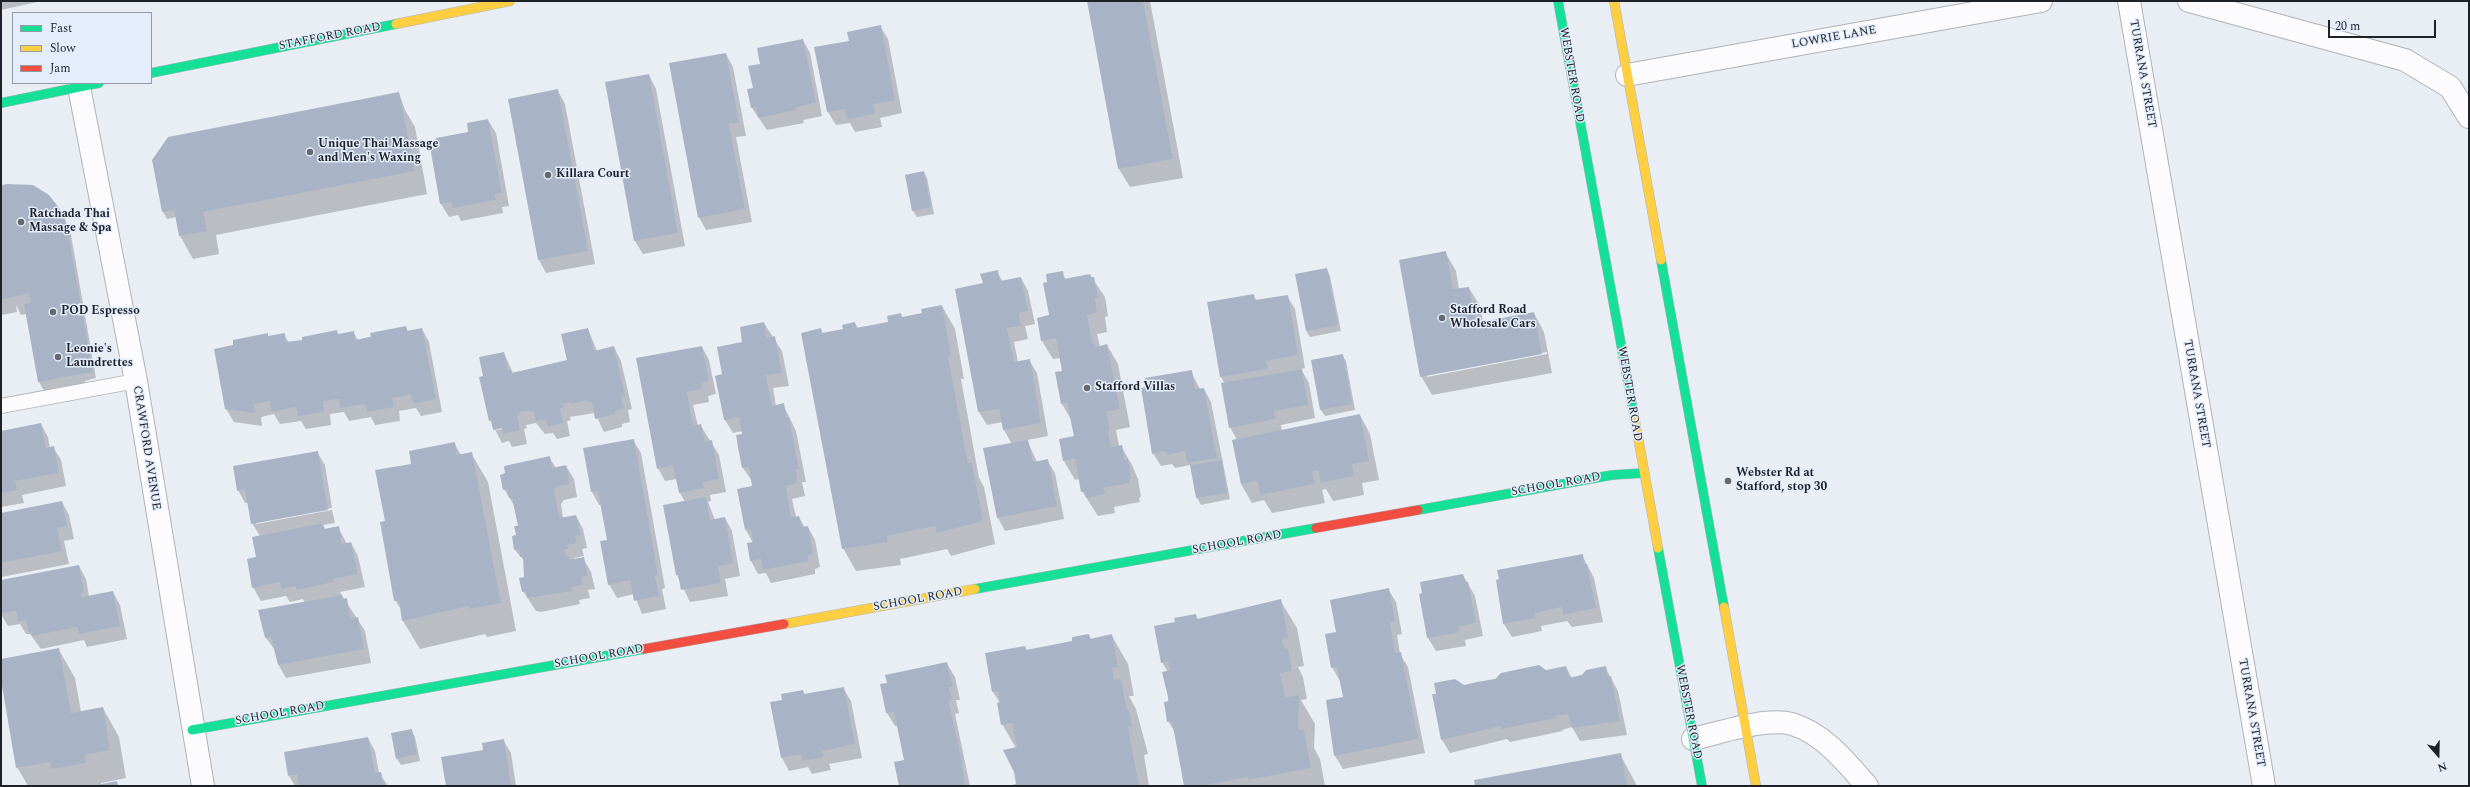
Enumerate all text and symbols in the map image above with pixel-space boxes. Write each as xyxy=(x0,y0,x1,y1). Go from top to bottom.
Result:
legend xyxy=(12,12,152,84)
scale bar xyxy=(2330,12,2438,38)
text: 20 m xyxy=(2335,17,2360,36)
text: Fast xyxy=(50,19,72,38)
street label: TURRANA STREET xyxy=(2125,19,2159,129)
street label: STAFFORD ROAD xyxy=(278,20,382,54)
street label: LOWRIE LANE xyxy=(1790,23,1878,53)
street label: WEBSTER ROAD xyxy=(1556,26,1586,124)
text: Slow xyxy=(50,39,75,58)
text: Jam xyxy=(50,59,71,78)
place label: Unique Thai Massage and Men's Waxing xyxy=(318,138,438,166)
marker: Unique Thai Massage and Men's Waxing xyxy=(305,147,315,157)
place label: Killara Court xyxy=(556,168,629,182)
marker: Killara Court xyxy=(543,170,553,180)
place label: Ratchada Thai Massage & Spa xyxy=(29,208,111,236)
marker: Ratchada Thai Massage & Spa xyxy=(16,217,26,227)
place label: Stafford Road Wholesale Cars xyxy=(1450,304,1536,332)
place label: POD Espresso xyxy=(61,305,140,319)
marker: POD Espresso xyxy=(48,307,58,317)
marker: Stafford Road Wholesale Cars xyxy=(1437,313,1447,323)
street label: TURRANA STREET xyxy=(2179,339,2213,449)
place label: Leonie's Laundrettes xyxy=(66,343,133,371)
street label: WEBSTER ROAD xyxy=(1614,345,1644,443)
marker: Leonie's Laundrettes xyxy=(53,352,63,362)
place label: Stafford Villas xyxy=(1095,381,1175,395)
marker: Stafford Villas xyxy=(1082,383,1092,393)
street label: CRAWFORD AVENUE xyxy=(129,385,163,511)
place label: Webster Rd at Stafford, stop 30 xyxy=(1736,467,1827,495)
street label: SCHOOL ROAD xyxy=(1510,470,1602,500)
marker: Webster Rd at Stafford, stop 30 xyxy=(1723,476,1733,486)
street label: SCHOOL ROAD xyxy=(1191,528,1283,558)
street label: SCHOOL ROAD xyxy=(872,585,964,615)
street label: SCHOOL ROAD xyxy=(553,642,645,672)
street label: TURRANA STREET xyxy=(2234,658,2268,768)
street label: WEBSTER ROAD xyxy=(1672,663,1704,761)
street label: SCHOOL ROAD xyxy=(234,699,326,729)
north arrow xyxy=(2418,735,2458,775)
text: N xyxy=(2435,757,2449,776)

